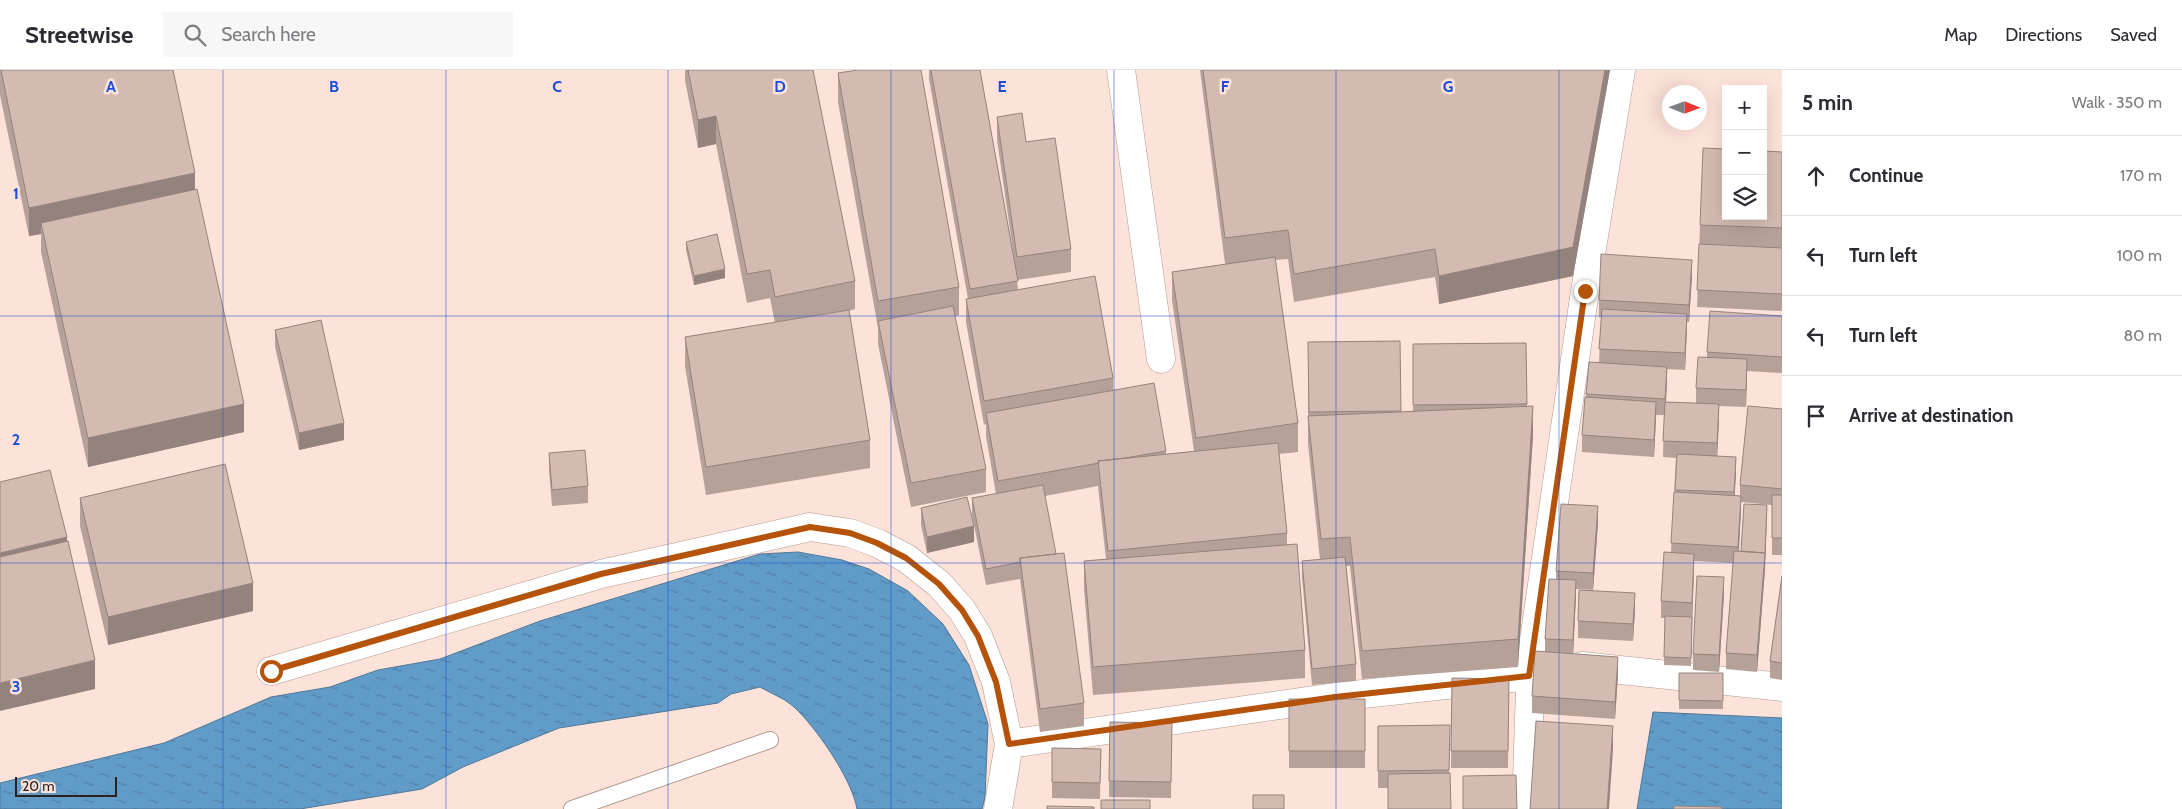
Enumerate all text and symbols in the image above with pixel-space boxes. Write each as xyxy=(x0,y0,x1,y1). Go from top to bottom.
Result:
search box xyxy=(163,12,513,57)
text: Streetwise xyxy=(25,20,133,49)
icon: search xyxy=(181,21,209,49)
text: Search here xyxy=(221,23,316,46)
text: Map xyxy=(1944,24,1977,46)
text: Directions xyxy=(2005,24,2082,46)
text: Saved xyxy=(2110,24,2157,46)
text: A xyxy=(106,77,116,96)
text: B xyxy=(329,77,339,96)
text: C xyxy=(552,77,562,96)
text: D xyxy=(774,77,786,96)
text: E xyxy=(997,77,1007,96)
text: F xyxy=(1221,77,1230,96)
text: G xyxy=(1443,77,1453,96)
north arrow xyxy=(1662,85,1707,130)
map controls xyxy=(1722,85,1767,220)
button: + xyxy=(1722,85,1767,130)
text: 5 min xyxy=(1802,90,1853,115)
text: Walk · 350 m xyxy=(2072,93,2162,112)
button: − xyxy=(1722,130,1767,175)
icon: ahead xyxy=(1802,162,1830,190)
text: Continue xyxy=(1849,164,1923,187)
text: 170 m xyxy=(2120,166,2162,185)
button: layers xyxy=(1722,175,1767,220)
text: 1 xyxy=(13,184,19,203)
icon: left xyxy=(1802,242,1830,270)
text: Turn left xyxy=(1849,244,1917,267)
text: 100 m xyxy=(2117,246,2162,265)
route end xyxy=(1574,280,1597,303)
icon: left xyxy=(1802,322,1830,350)
text: Turn left xyxy=(1849,324,1917,347)
text: 80 m xyxy=(2124,326,2162,345)
icon: arrive xyxy=(1802,402,1830,430)
text: Arrive at destination xyxy=(1849,404,2013,427)
text: 2 xyxy=(12,430,20,449)
route start xyxy=(260,660,283,683)
text: 3 xyxy=(12,677,20,696)
scale bar xyxy=(15,774,118,797)
text: 20 m xyxy=(22,777,55,795)

